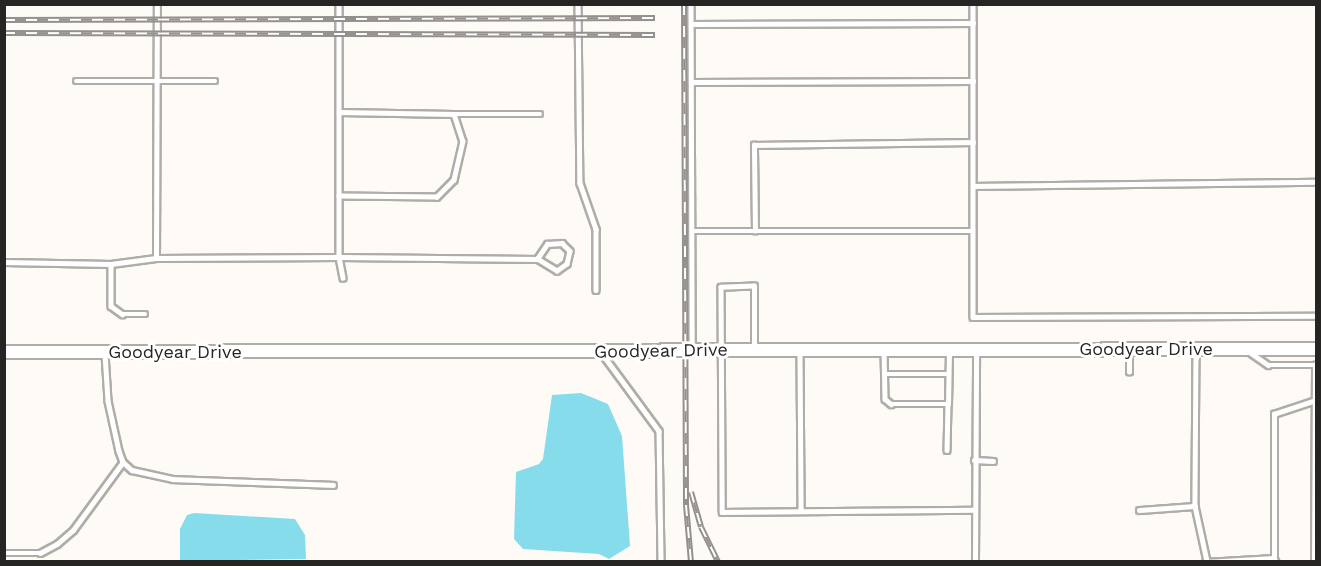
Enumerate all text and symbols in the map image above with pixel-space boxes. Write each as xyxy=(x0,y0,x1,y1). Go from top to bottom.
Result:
street label: Goodyear Drive xyxy=(1079,338,1213,360)
street label: Goodyear Drive xyxy=(594,339,728,363)
street label: Goodyear Drive xyxy=(108,341,242,363)

